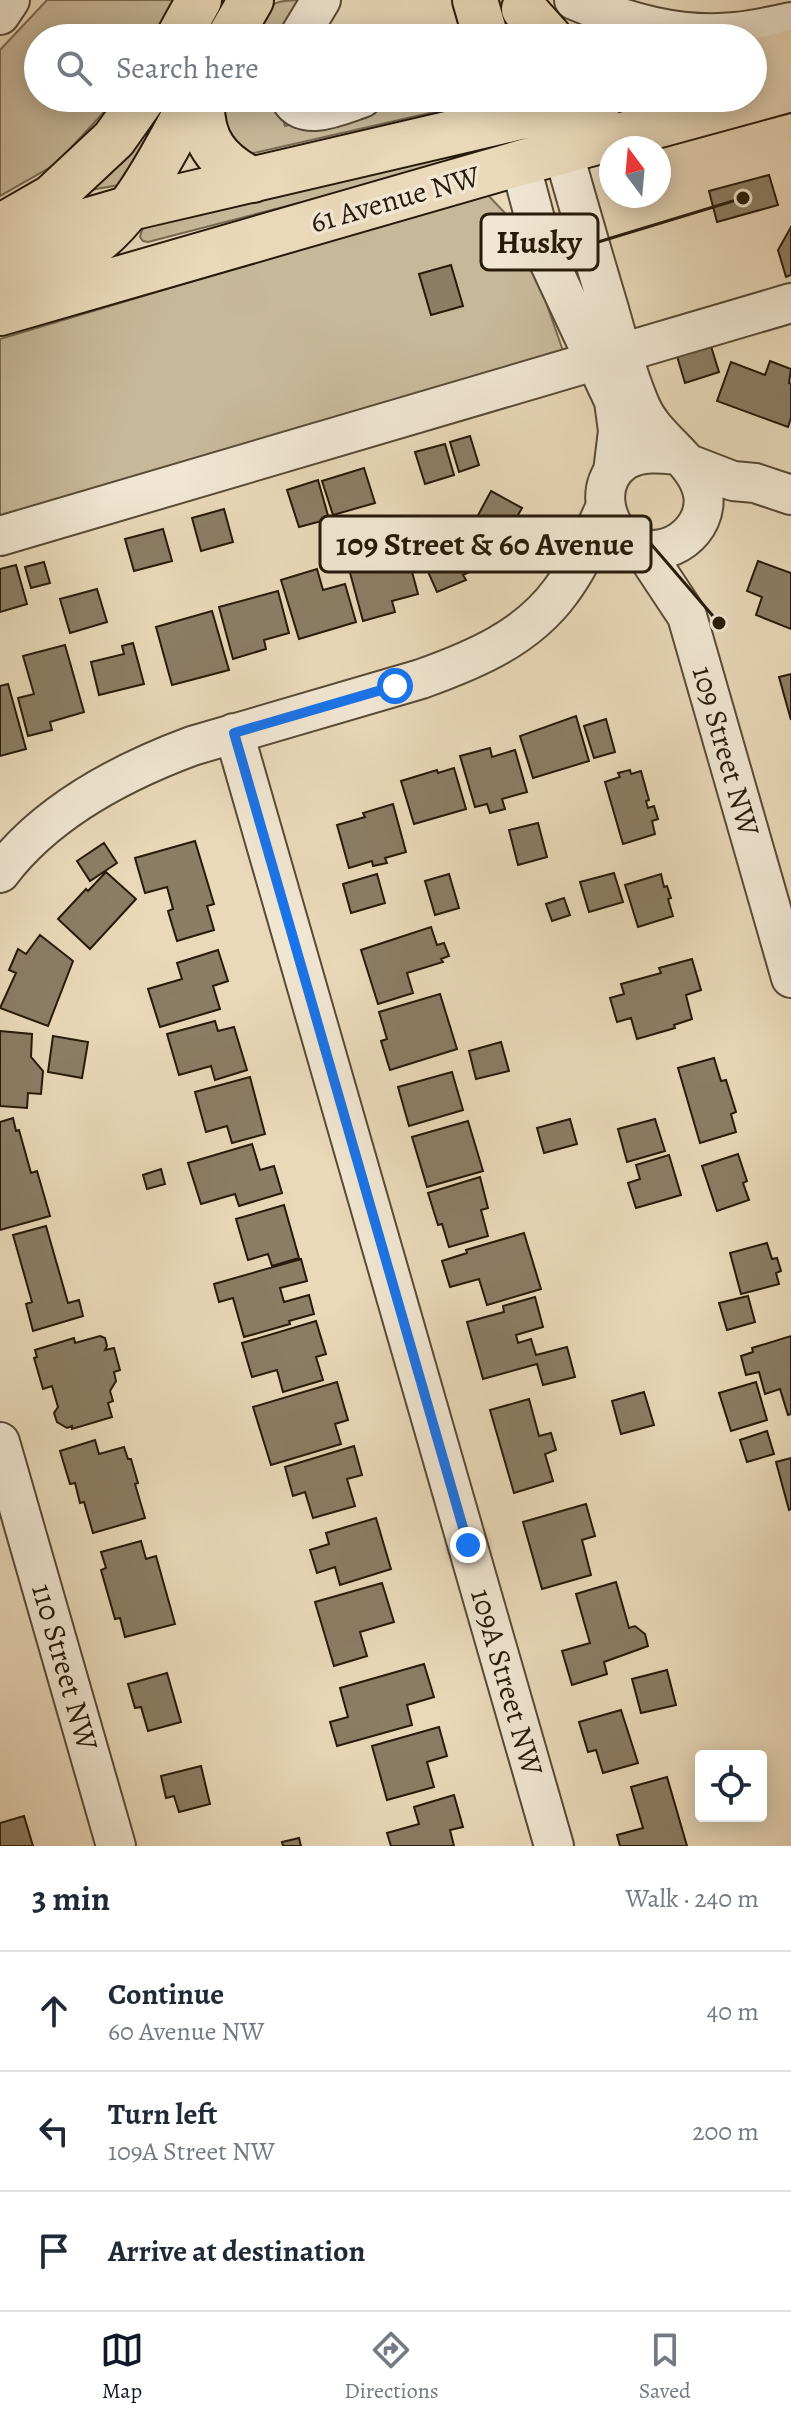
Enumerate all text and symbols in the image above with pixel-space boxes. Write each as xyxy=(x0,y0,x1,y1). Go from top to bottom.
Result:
search box xyxy=(24,24,767,112)
icon: search xyxy=(52,46,96,90)
text: Search here xyxy=(116,48,259,88)
north arrow xyxy=(599,136,671,208)
street label: 61 Avenue NW xyxy=(305,156,485,242)
callout: Husky xyxy=(481,214,598,270)
text: Husky xyxy=(496,220,583,264)
callout: 109 Street & 60 Avenue xyxy=(320,516,651,572)
text: 109 Street & 60 Avenue xyxy=(336,522,634,566)
street label: 109 Street NW xyxy=(683,661,769,841)
route start xyxy=(377,668,413,704)
route end xyxy=(450,1527,486,1563)
street label: 110 Street NW xyxy=(22,1579,108,1755)
street label: 109A Street NW xyxy=(461,1584,553,1780)
map controls xyxy=(695,1750,767,1822)
button: locate xyxy=(695,1750,767,1822)
text: 3 min xyxy=(32,1875,110,1922)
text: Walk · 240 m xyxy=(625,1881,759,1916)
text: Continue xyxy=(108,1974,224,2014)
icon: ahead xyxy=(32,1989,76,2033)
text: 40 m xyxy=(707,1994,759,2029)
text: 60 Avenue NW xyxy=(108,2014,265,2049)
text: Turn left xyxy=(108,2094,217,2134)
icon: left xyxy=(32,2109,76,2153)
text: 200 m xyxy=(692,2114,759,2149)
text: 109A Street NW xyxy=(108,2134,275,2169)
icon: arrive xyxy=(32,2229,76,2273)
text: Arrive at destination xyxy=(108,2231,365,2271)
tab: Map xyxy=(100,2328,144,2406)
tab: Directions xyxy=(344,2328,439,2406)
tab: Saved xyxy=(639,2328,691,2406)

